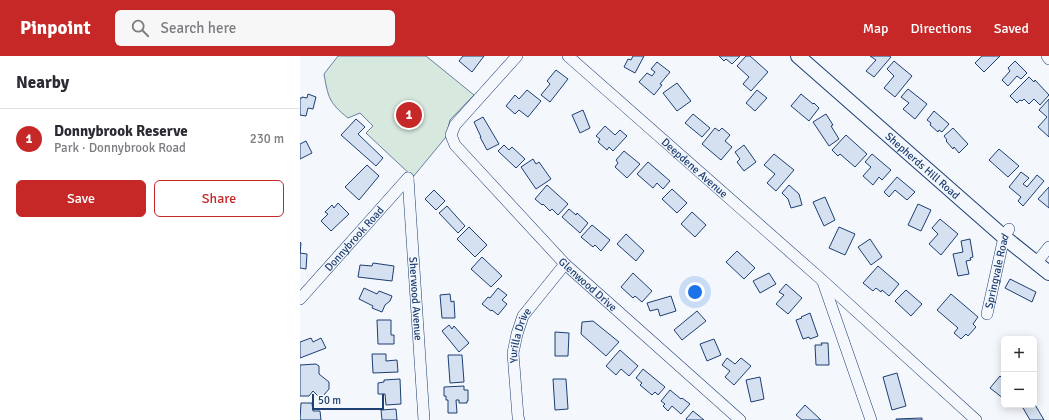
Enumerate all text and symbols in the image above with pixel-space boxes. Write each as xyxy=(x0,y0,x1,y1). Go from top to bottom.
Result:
search box xyxy=(115,10,395,46)
text: Pinpoint xyxy=(20,16,91,40)
icon: search xyxy=(129,17,151,39)
text: Search here xyxy=(161,19,236,37)
text: Map xyxy=(863,20,889,37)
text: Directions xyxy=(911,20,972,37)
text: Saved xyxy=(994,20,1029,37)
text: Nearby xyxy=(16,72,69,93)
pin: 1 xyxy=(396,100,422,130)
text: Donnybrook Reserve xyxy=(54,122,188,140)
street label: Shepherds Hill Road xyxy=(882,130,962,202)
text: 1 xyxy=(25,131,33,147)
text: 230 m xyxy=(250,131,284,147)
street label: Deepdene Avenue xyxy=(659,136,730,201)
text: Park · Donnybrook Road xyxy=(54,140,186,156)
button: Save xyxy=(16,180,146,217)
button: Share xyxy=(154,180,284,217)
street label: Donnybrook Road xyxy=(322,204,387,274)
street label: Springvale Road xyxy=(982,231,1012,310)
street label: Glenwood Drive xyxy=(556,255,619,314)
street label: Sherwood Avenue xyxy=(406,256,425,341)
your location xyxy=(685,282,705,302)
street label: Yurilla Drive xyxy=(507,305,534,363)
map controls xyxy=(1001,336,1037,408)
button: + xyxy=(1001,336,1037,372)
button: − xyxy=(1001,372,1037,408)
scale bar xyxy=(312,392,384,411)
text: 50 m xyxy=(318,394,341,407)

